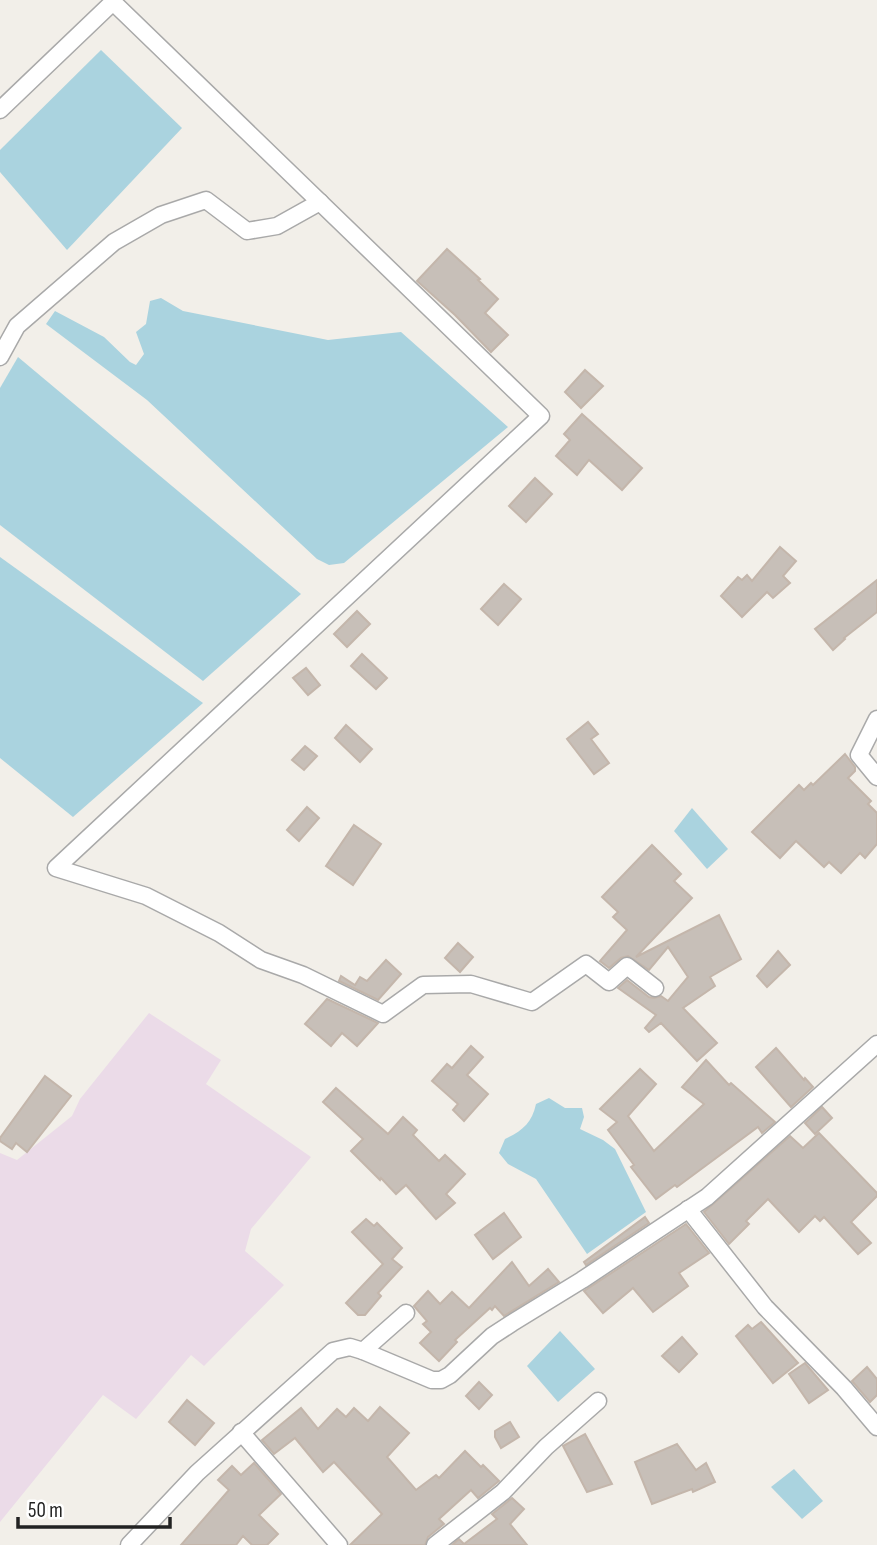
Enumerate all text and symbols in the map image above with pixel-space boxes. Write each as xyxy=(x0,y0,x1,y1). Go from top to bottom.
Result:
scale bar xyxy=(18,1486,170,1530)
text: 50 m xyxy=(28,1498,63,1523)

